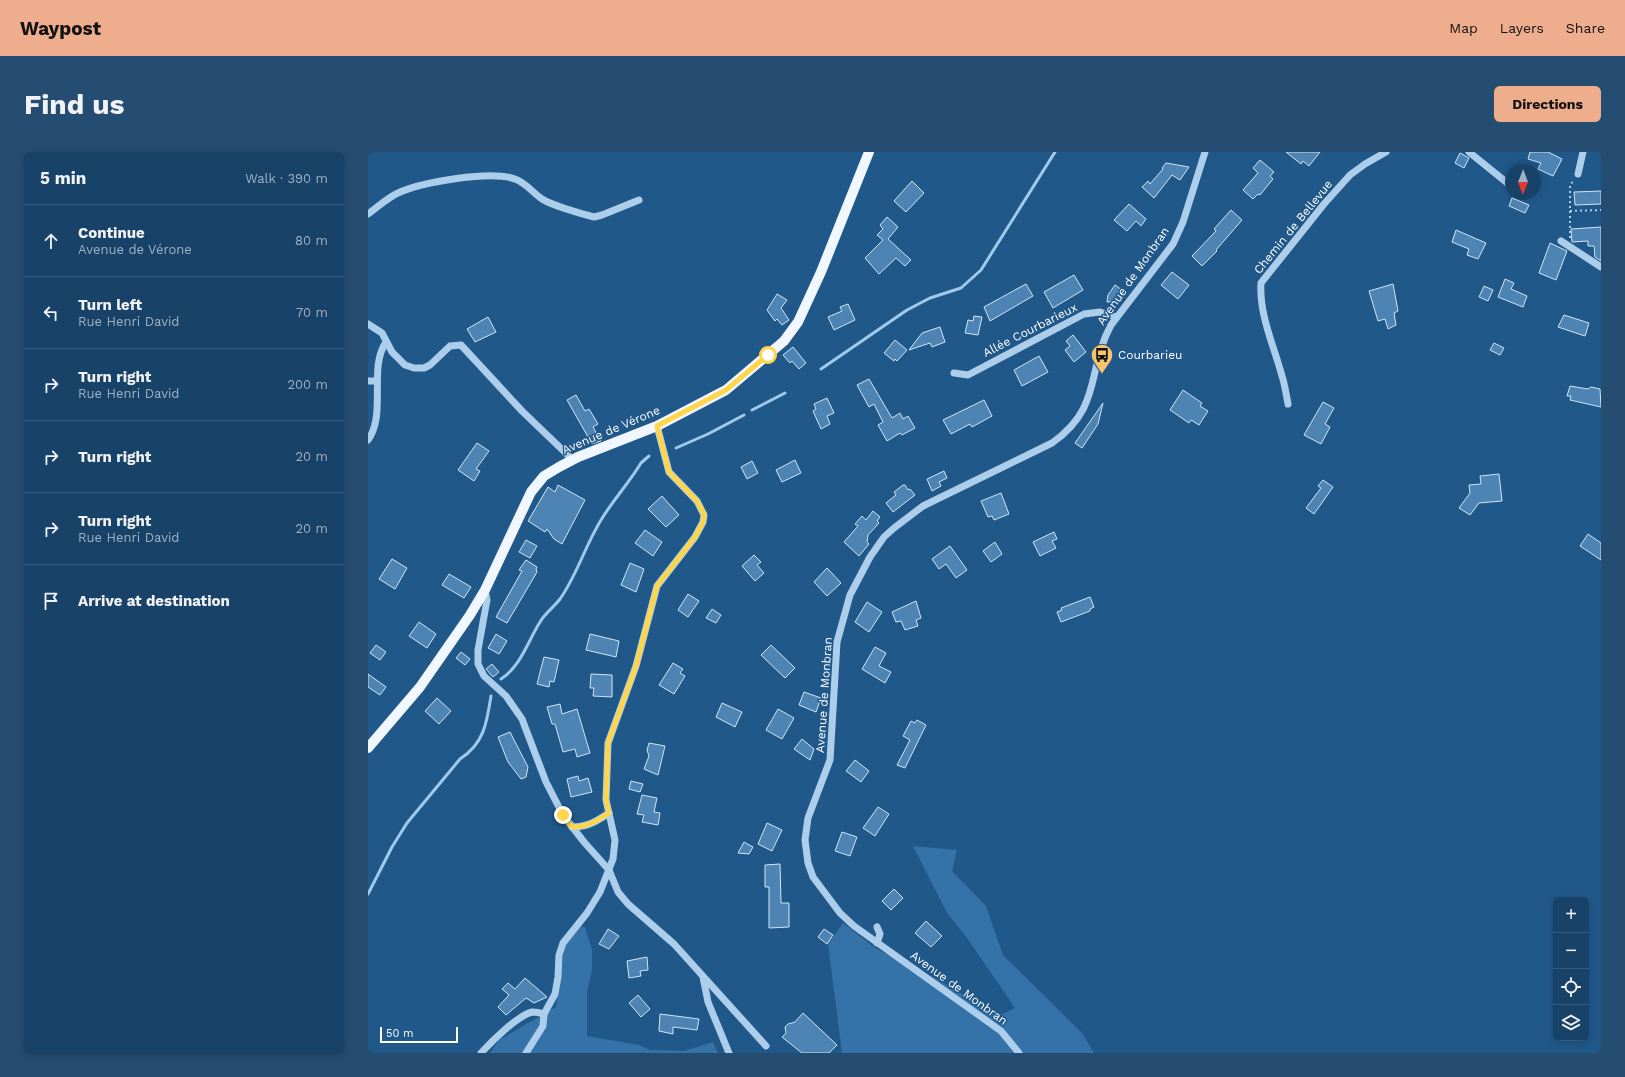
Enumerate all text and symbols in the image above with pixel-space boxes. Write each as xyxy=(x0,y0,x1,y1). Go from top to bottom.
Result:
text: Waypost xyxy=(20,17,101,40)
text: Map xyxy=(1449,20,1478,36)
text: Layers xyxy=(1500,20,1544,36)
text: Share xyxy=(1566,20,1605,36)
button: Directions xyxy=(1494,86,1601,122)
text: Find us xyxy=(24,88,124,121)
north arrow xyxy=(1505,164,1541,200)
text: 5 min xyxy=(40,168,86,188)
text: Walk · 390 m xyxy=(245,171,328,186)
street label: Chemin de Bellevue xyxy=(1251,177,1335,277)
text: Continue xyxy=(78,224,145,242)
street label: Avenue de Monbran xyxy=(1094,224,1172,328)
icon: ahead xyxy=(40,230,62,252)
text: 80 m xyxy=(295,233,328,248)
text: Avenue de Vérone xyxy=(78,242,192,257)
text: Turn left xyxy=(78,296,142,314)
street label: Allée Courbarieux xyxy=(980,300,1080,360)
icon: left xyxy=(40,302,62,324)
text: 70 m xyxy=(296,305,328,320)
text: Rue Henri David xyxy=(78,314,180,329)
bus stop icon: Courbarieu xyxy=(1089,342,1115,375)
route start xyxy=(759,346,777,364)
place label: Courbarieu xyxy=(1118,348,1182,362)
text: Turn right xyxy=(78,368,151,386)
icon: right xyxy=(40,374,62,396)
text: 200 m xyxy=(287,377,328,392)
text: Rue Henri David xyxy=(78,386,180,401)
street label: Avenue de Vérone xyxy=(560,403,662,457)
icon: right xyxy=(40,446,62,468)
text: Turn right xyxy=(78,448,151,466)
text: 20 m xyxy=(296,449,328,464)
text: Turn right xyxy=(78,512,151,530)
icon: right xyxy=(40,518,62,540)
text: 20 m xyxy=(296,521,328,536)
text: Rue Henri David xyxy=(78,530,180,545)
icon: arrive xyxy=(40,590,62,612)
text: Arrive at destination xyxy=(78,592,230,610)
street label: Avenue de Monbran xyxy=(813,636,835,754)
route end xyxy=(554,806,572,824)
map controls xyxy=(1553,897,1589,1041)
button: + xyxy=(1553,897,1589,933)
button: − xyxy=(1553,933,1589,969)
street label: Avenue de Monbran xyxy=(908,948,1010,1028)
button: locate xyxy=(1553,969,1589,1005)
button: layers xyxy=(1553,1005,1589,1041)
scale bar xyxy=(380,1025,458,1044)
text: 50 m xyxy=(386,1027,413,1040)

